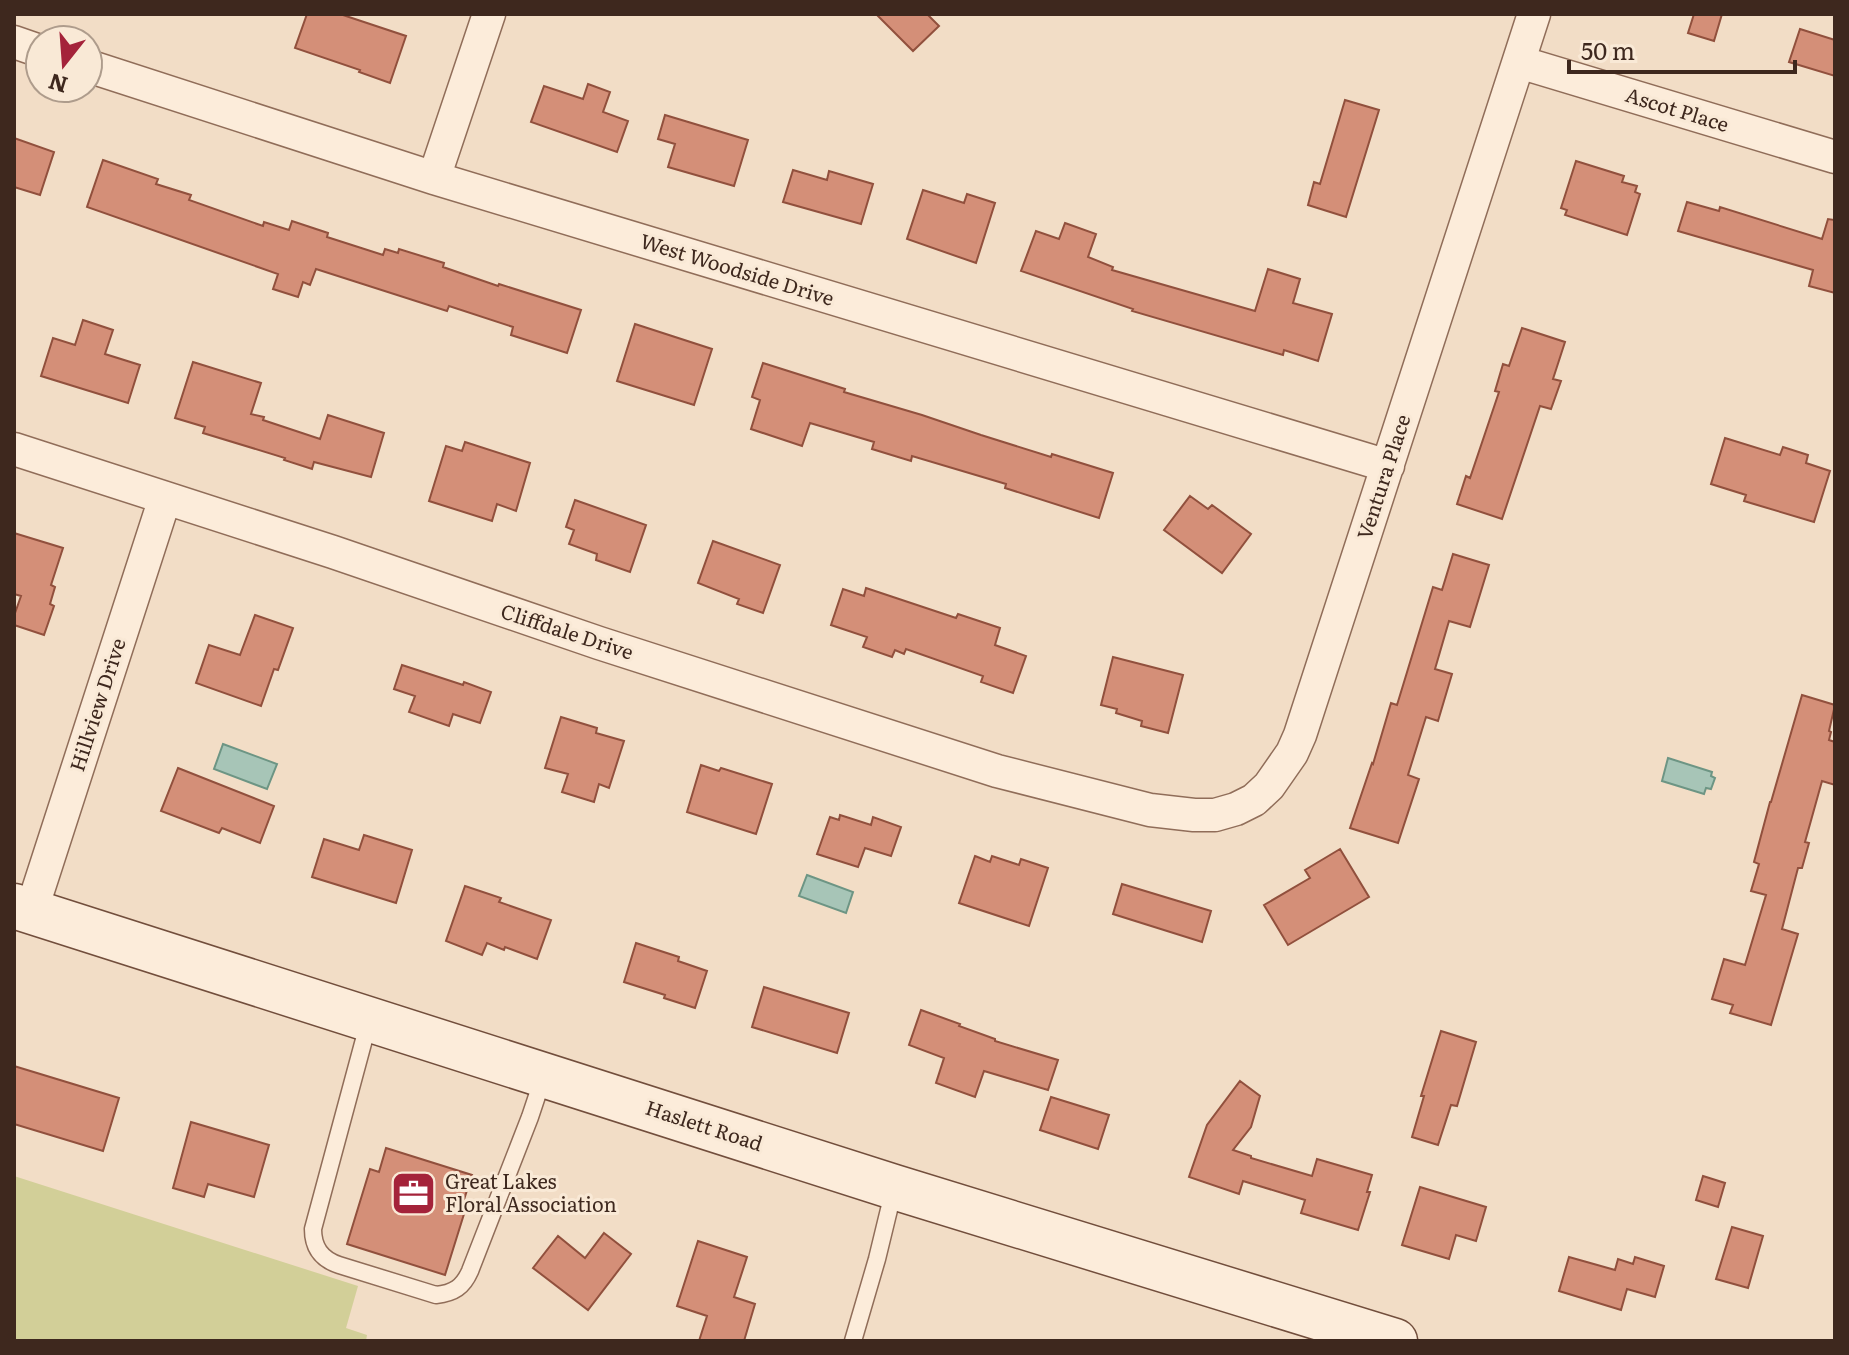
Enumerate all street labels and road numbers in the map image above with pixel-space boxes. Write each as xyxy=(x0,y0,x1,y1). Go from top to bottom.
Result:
street label: Ascot Place xyxy=(1622,78,1733,138)
street label: West Woodside Drive xyxy=(637,224,838,312)
street label: Ventura Place xyxy=(1348,410,1416,543)
street label: Cliffdale Drive xyxy=(497,595,638,666)
street label: Hillview Drive xyxy=(60,634,132,775)
street label: Haslett Road xyxy=(642,1091,767,1157)

